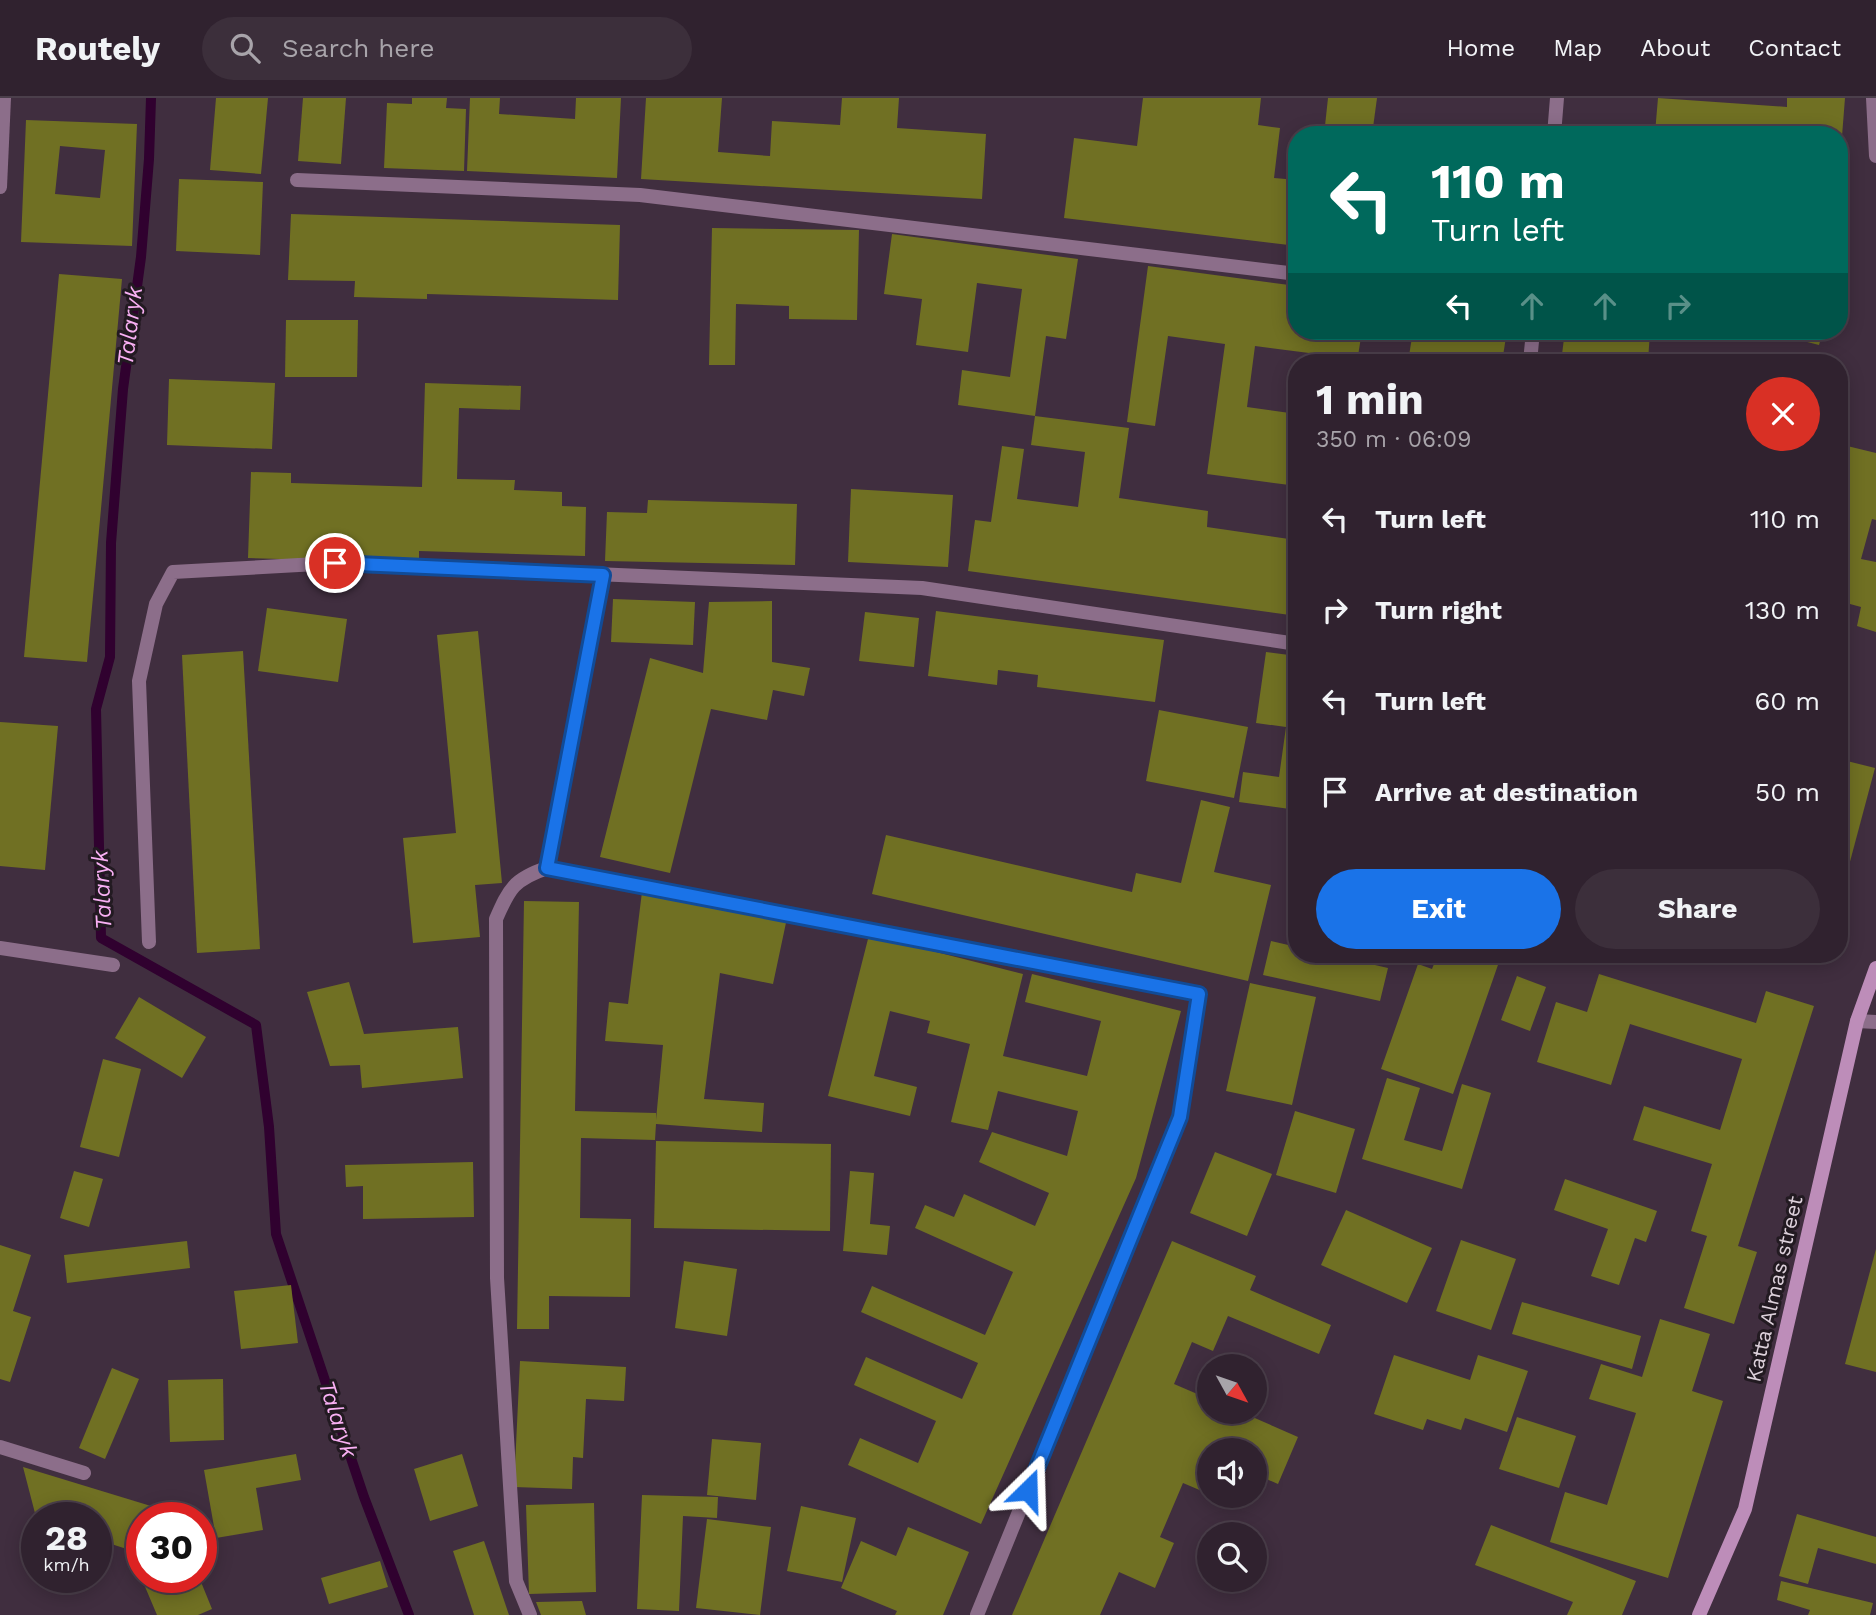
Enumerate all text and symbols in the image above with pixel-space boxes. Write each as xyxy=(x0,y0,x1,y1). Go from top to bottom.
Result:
search box xyxy=(202,17,692,80)
text: Routely xyxy=(35,29,160,68)
icon: search xyxy=(226,29,264,67)
text: Search here xyxy=(282,33,434,63)
text: Home xyxy=(1447,34,1515,62)
text: Map xyxy=(1553,34,1602,62)
text: About xyxy=(1640,34,1710,62)
text: Contact xyxy=(1748,34,1841,62)
text: 110 m xyxy=(1431,152,1565,210)
icon: left xyxy=(1316,154,1407,245)
text: Turn left xyxy=(1431,211,1564,249)
water label: Talaryk xyxy=(112,283,148,367)
icon: left xyxy=(1440,287,1478,325)
icon: ahead xyxy=(1513,287,1551,325)
icon: ahead xyxy=(1586,287,1624,325)
icon: right xyxy=(1659,287,1697,325)
text: 1 min xyxy=(1316,375,1424,424)
button: close xyxy=(1746,377,1820,451)
text: 350 m · 06:09 xyxy=(1316,426,1471,453)
icon: left xyxy=(1316,500,1354,538)
text: Turn left xyxy=(1375,504,1486,534)
text: 110 m xyxy=(1750,504,1820,534)
pin xyxy=(305,533,365,593)
icon: arrive xyxy=(316,544,354,582)
icon: right xyxy=(1316,591,1354,629)
text: Turn right xyxy=(1375,595,1502,625)
text: 130 m xyxy=(1745,595,1820,625)
icon: left xyxy=(1316,682,1354,720)
text: Turn left xyxy=(1375,686,1486,716)
text: 60 m xyxy=(1754,686,1820,716)
icon: arrive xyxy=(1316,773,1354,811)
text: Arrive at destination xyxy=(1375,777,1638,807)
text: 50 m xyxy=(1755,777,1820,807)
water label: Talaryk xyxy=(86,848,118,930)
button: Exit xyxy=(1316,869,1561,949)
button: Share xyxy=(1575,869,1820,949)
street label: Katta Almas street xyxy=(1740,1193,1808,1384)
north arrow xyxy=(1197,1354,1267,1424)
map controls xyxy=(1197,1354,1267,1592)
water label: Talaryk xyxy=(313,1377,364,1462)
button: sound xyxy=(1197,1438,1267,1508)
position arrow xyxy=(991,1453,1065,1527)
speed limit sign: 30 xyxy=(126,1502,217,1593)
text: 28 xyxy=(45,1517,88,1559)
button: search xyxy=(1197,1522,1267,1592)
text: km/h xyxy=(43,1554,90,1575)

